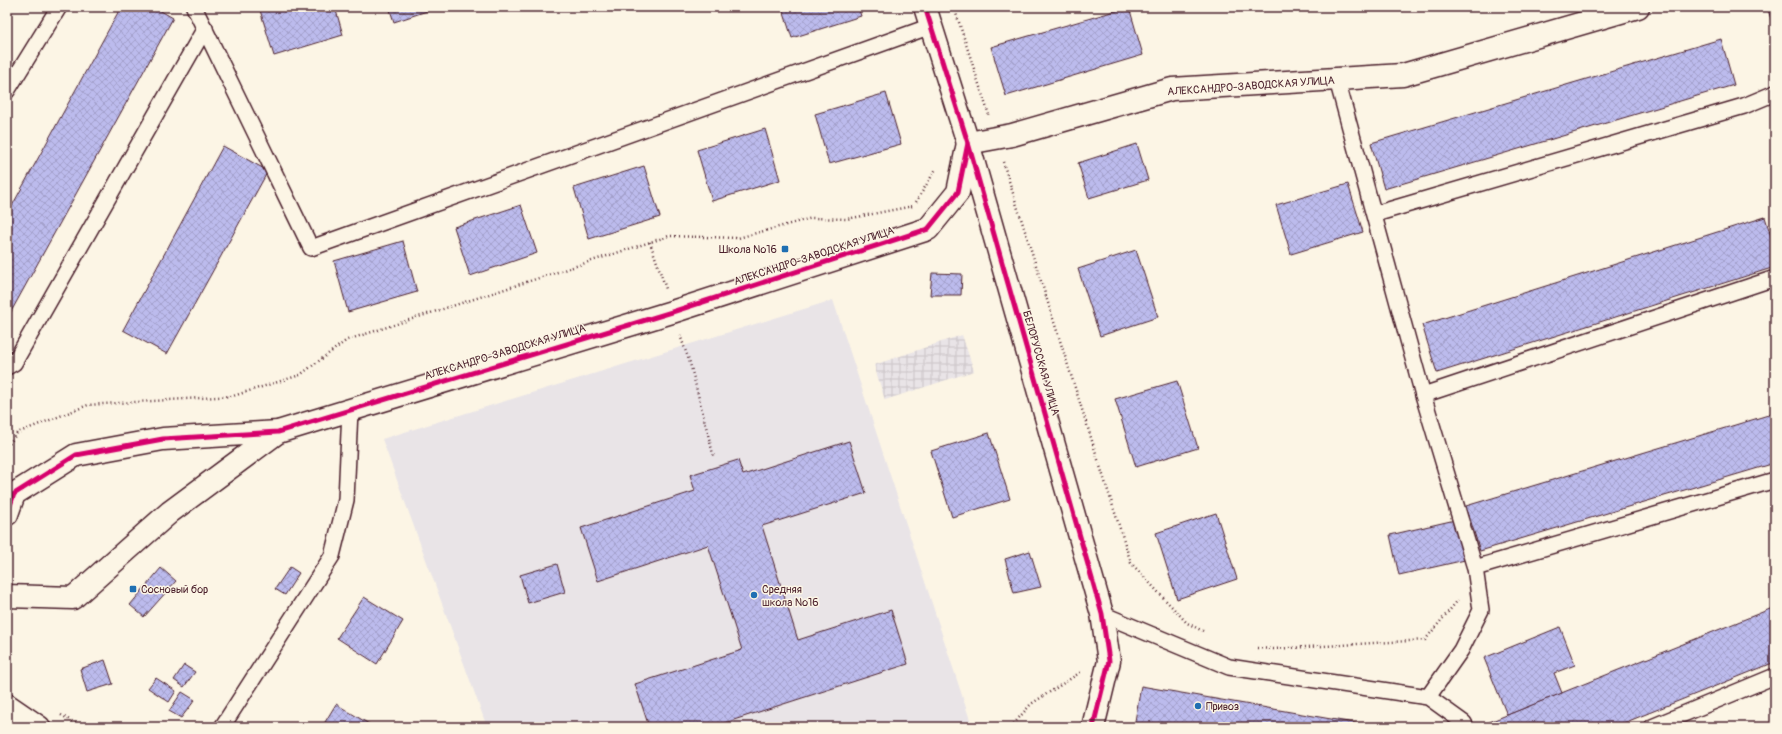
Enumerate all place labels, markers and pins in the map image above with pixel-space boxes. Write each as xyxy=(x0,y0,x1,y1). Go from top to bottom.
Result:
place label: Школа №16 xyxy=(719,243,777,256)
marker: Школа №16 xyxy=(780,244,790,254)
place label: Сосновый бор xyxy=(141,583,208,596)
place label: Средняя школа №16 xyxy=(762,583,819,609)
marker: Сосновый бор xyxy=(128,584,138,594)
marker: Средняя школа №16 xyxy=(749,590,759,600)
place label: Привоз xyxy=(1206,700,1239,713)
marker: Привоз xyxy=(1193,701,1203,711)

